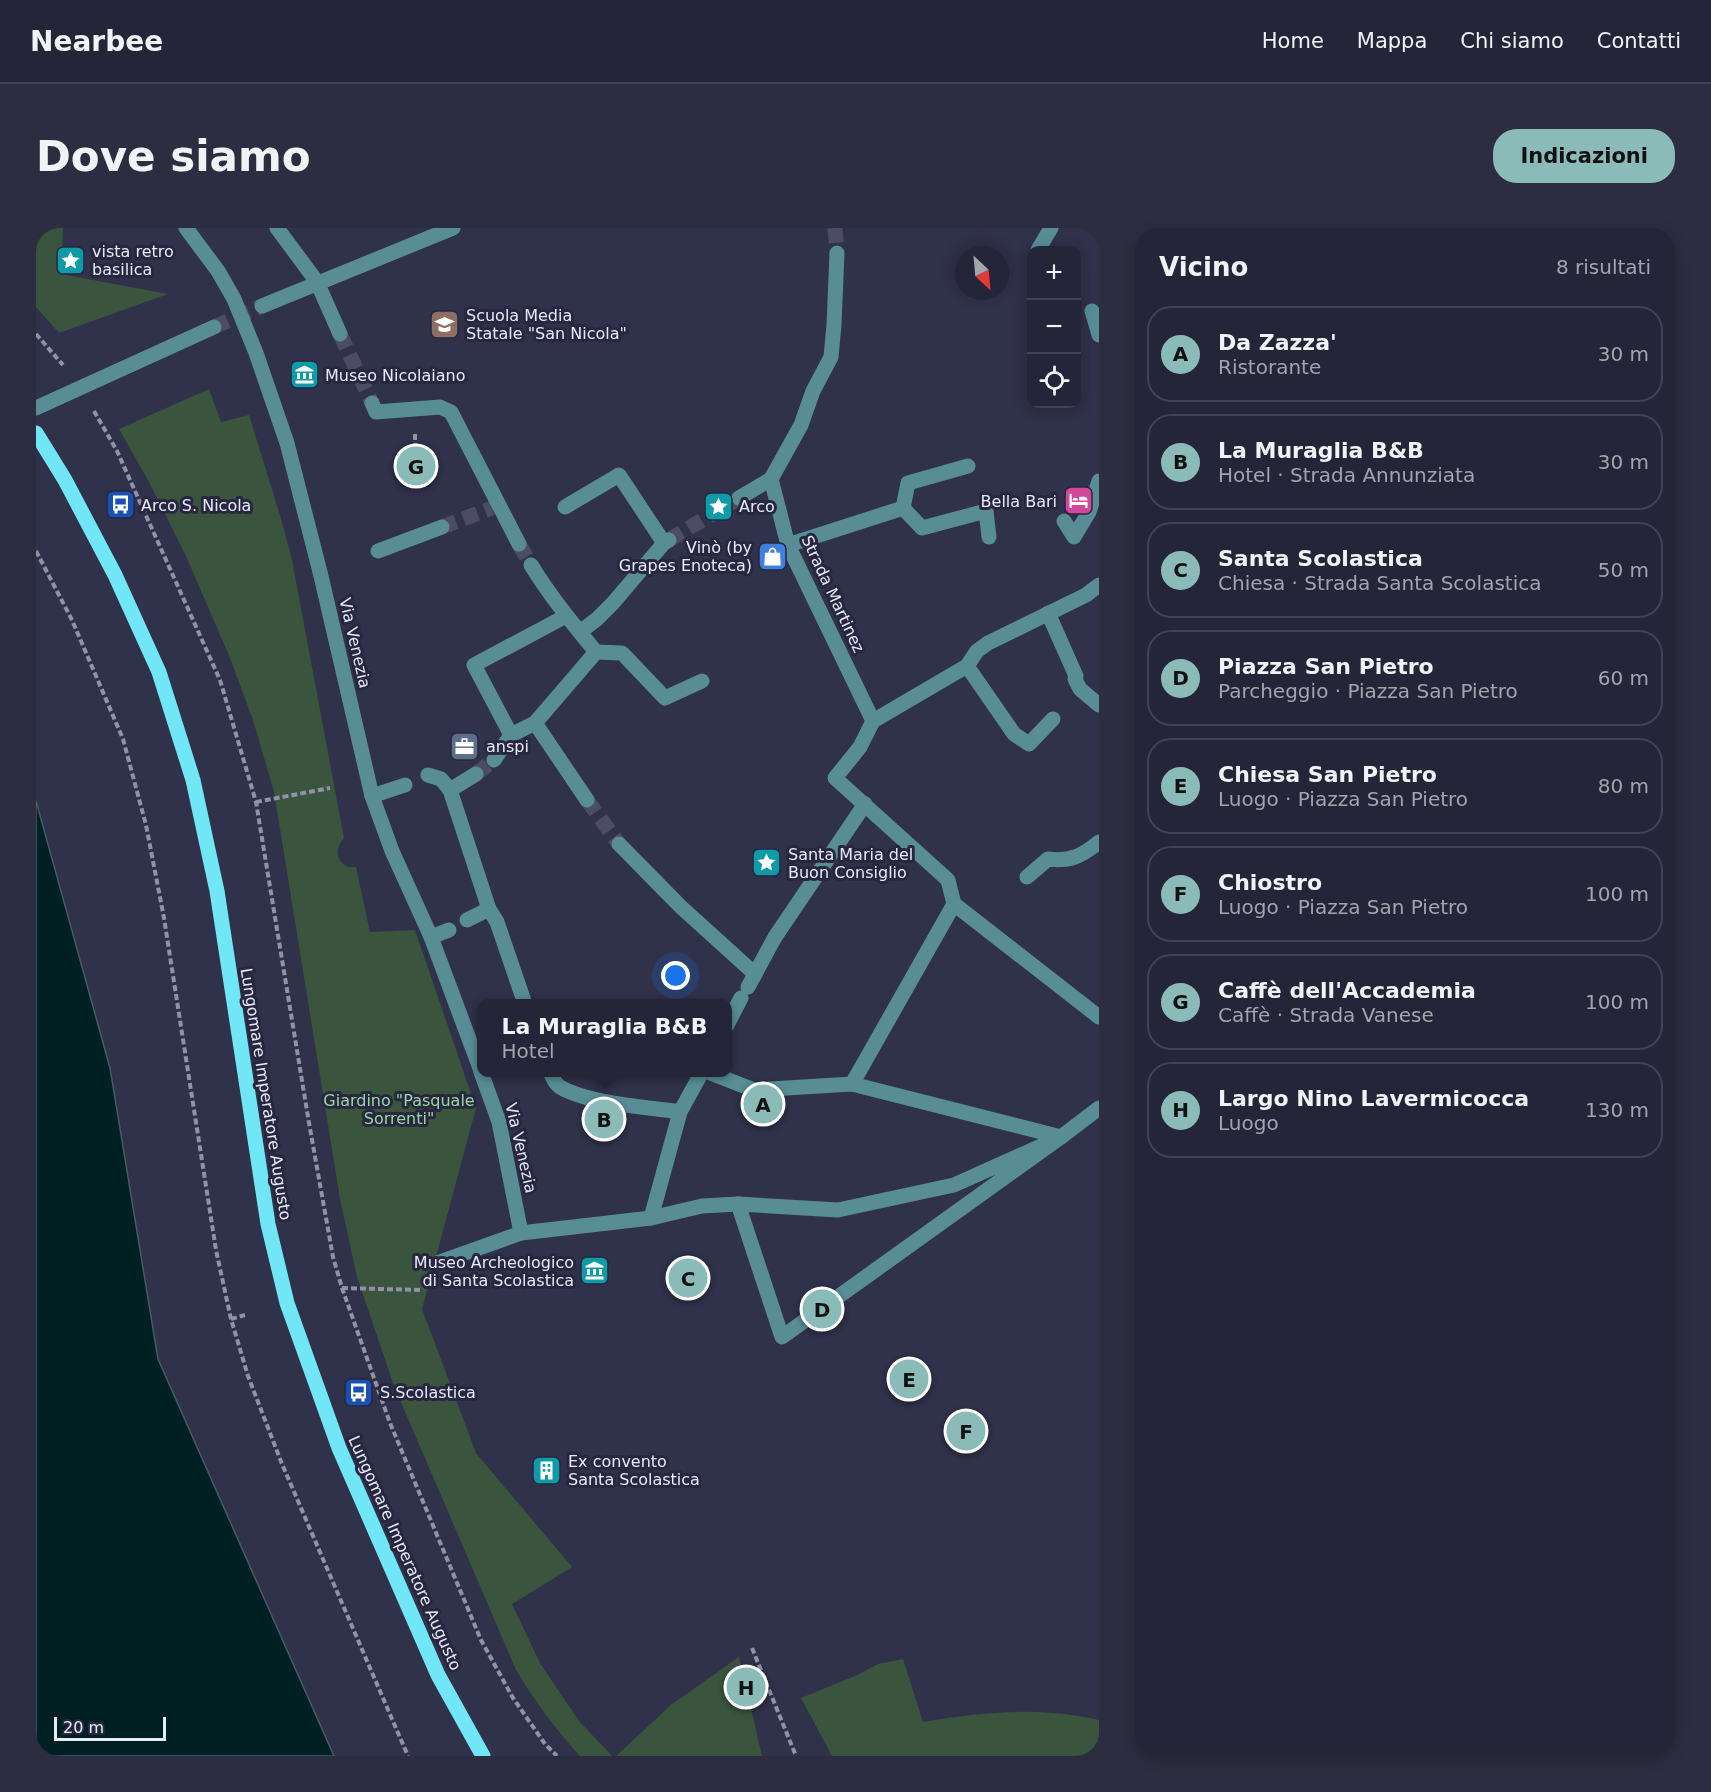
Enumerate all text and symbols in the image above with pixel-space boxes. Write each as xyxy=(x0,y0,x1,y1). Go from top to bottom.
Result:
text: Nearbee xyxy=(30,25,163,58)
text: Home xyxy=(1262,29,1324,53)
text: Mappa xyxy=(1357,29,1427,53)
text: Chi siamo xyxy=(1460,29,1564,53)
text: Contatti xyxy=(1597,29,1681,53)
button: Indicazioni xyxy=(1493,129,1675,183)
text: Dove siamo xyxy=(36,132,311,181)
place label: vista retro basilica xyxy=(92,242,174,279)
place icon: vista retro basilica xyxy=(55,244,87,276)
north arrow xyxy=(955,246,1009,300)
map controls xyxy=(1027,246,1081,408)
button: + xyxy=(1027,246,1081,300)
text: Vicino xyxy=(1159,252,1248,282)
text: 8 risultati xyxy=(1556,255,1651,279)
button: − xyxy=(1027,300,1081,354)
place label: Scuola Media Statale "San Nicola" xyxy=(466,306,627,343)
school or university icon: Scuola Media Statale "San Nicola" xyxy=(429,308,461,340)
text: Da Zazza' xyxy=(1218,330,1337,355)
text: A xyxy=(1173,342,1188,366)
text: 30 m xyxy=(1598,342,1649,366)
button: locate xyxy=(1027,354,1081,408)
text: Ristorante xyxy=(1218,355,1321,379)
museum icon: Museo Nicolaiano xyxy=(288,359,320,391)
place label: Museo Nicolaiano xyxy=(325,366,465,385)
text: La Muraglia B&B xyxy=(1218,438,1424,463)
pin: G xyxy=(396,444,436,488)
text: B xyxy=(1173,450,1188,474)
text: 30 m xyxy=(1598,450,1649,474)
text: Hotel · Strada Annunziata xyxy=(1218,463,1475,487)
hotel icon: Bella Bari xyxy=(1062,485,1094,517)
bus stop icon: Arco S. Nicola xyxy=(104,489,136,521)
place icon: Arco xyxy=(702,490,734,522)
place label: Bella Bari xyxy=(981,492,1057,511)
place label: Arco S. Nicola xyxy=(141,496,251,515)
place label: Arco xyxy=(739,497,775,516)
street label: Strada Martinez xyxy=(798,532,868,656)
place label: Vinò (by Grapes Enoteca) xyxy=(619,538,752,575)
shop icon: Vinò (by Grapes Enoteca) xyxy=(757,540,789,572)
text: Santa Scolastica xyxy=(1218,546,1423,571)
text: C xyxy=(1173,558,1188,582)
text: 50 m xyxy=(1598,558,1649,582)
text: Chiesa · Strada Santa Scolastica xyxy=(1218,571,1541,595)
street label: Via Venezia xyxy=(335,596,375,690)
text: Piazza San Pietro xyxy=(1218,654,1434,679)
text: D xyxy=(1172,666,1189,690)
text: 60 m xyxy=(1598,666,1649,690)
text: Parcheggio · Piazza San Pietro xyxy=(1218,679,1518,703)
office icon: anspi xyxy=(449,730,481,762)
place label: anspi xyxy=(486,737,529,756)
text: Chiesa San Pietro xyxy=(1218,762,1437,787)
text: E xyxy=(1174,774,1187,798)
text: 80 m xyxy=(1598,774,1649,798)
text: Luogo · Piazza San Pietro xyxy=(1218,787,1468,811)
place label: Santa Maria del Buon Consiglio xyxy=(788,845,913,882)
place icon: Santa Maria del Buon Consiglio xyxy=(751,847,783,879)
text: Chiostro xyxy=(1218,870,1322,895)
text: F xyxy=(1174,882,1187,906)
text: 100 m xyxy=(1585,882,1649,906)
text: Luogo · Piazza San Pietro xyxy=(1218,895,1468,919)
your location xyxy=(661,961,690,990)
street label: Lungomare Imperatore Augusto xyxy=(237,967,295,1221)
text: Caffè dell'Accademia xyxy=(1218,978,1476,1003)
text: G xyxy=(1172,990,1189,1014)
text: 100 m xyxy=(1585,990,1649,1014)
popup xyxy=(477,999,732,1077)
text: Caffè · Strada Vanese xyxy=(1218,1003,1434,1027)
text: La Muraglia B&B xyxy=(502,1014,707,1039)
text: Hotel xyxy=(502,1039,555,1063)
pin: A xyxy=(744,1082,782,1126)
text: Largo Nino Lavermicocca xyxy=(1218,1086,1529,1111)
park label: Giardino "Pasquale Sorrenti" xyxy=(323,1091,475,1128)
pin: B xyxy=(584,1096,624,1142)
text: H xyxy=(1172,1098,1189,1122)
text: 130 m xyxy=(1585,1098,1649,1122)
street label: Via Venezia xyxy=(501,1101,541,1195)
text: Luogo xyxy=(1218,1111,1279,1135)
place label: Museo Archeologico di Santa Scolastica xyxy=(414,1253,574,1290)
museum icon: Museo Archeologico di Santa Scolastica xyxy=(579,1255,611,1287)
pin: C xyxy=(668,1256,708,1300)
pin: D xyxy=(802,1286,842,1332)
pin: E xyxy=(890,1356,928,1402)
bus stop icon: S.Scolastica xyxy=(343,1376,375,1408)
place label: S.Scolastica xyxy=(380,1383,476,1402)
pin: F xyxy=(946,1408,986,1454)
street label: Lungomare Imperatore Augusto xyxy=(344,1433,466,1673)
place label: Ex convento Santa Scolastica xyxy=(568,1452,700,1489)
building icon: Ex convento Santa Scolastica xyxy=(531,1454,563,1486)
pin: H xyxy=(726,1664,766,1710)
scale bar xyxy=(54,1714,166,1742)
text: 20 m xyxy=(63,1718,104,1737)

